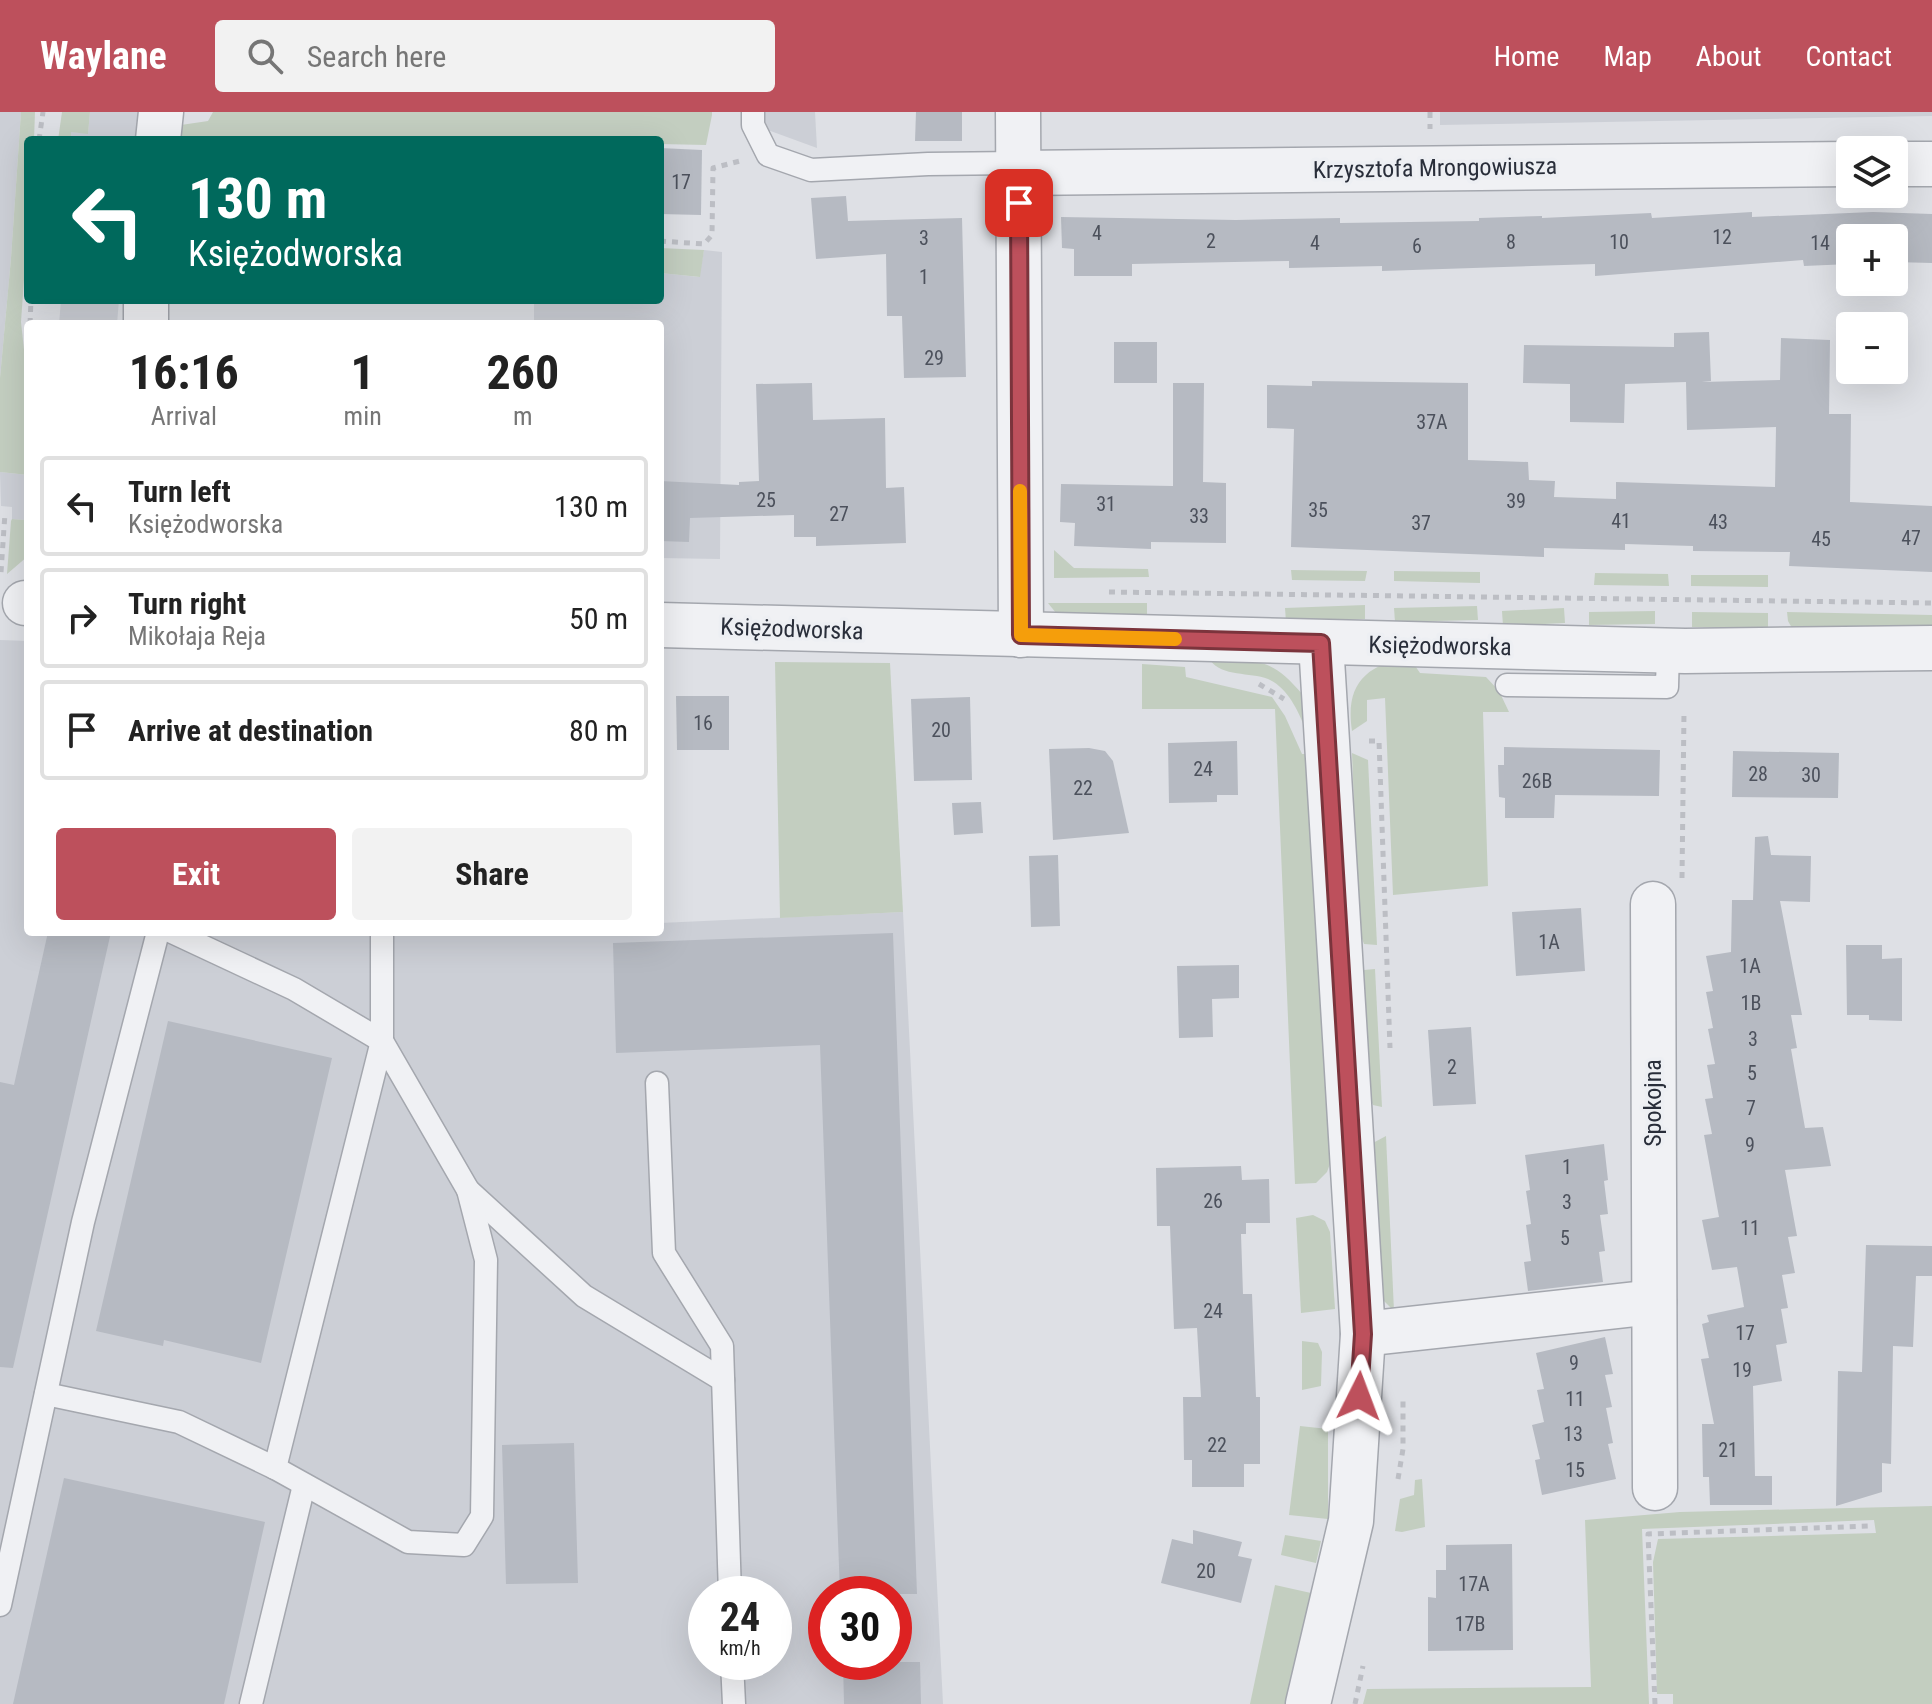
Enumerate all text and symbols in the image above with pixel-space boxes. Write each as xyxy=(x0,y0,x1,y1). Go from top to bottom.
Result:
search box xyxy=(215,20,775,92)
text: Waylane xyxy=(40,34,167,78)
icon: search xyxy=(243,34,287,78)
text: Search here xyxy=(307,39,446,74)
text: Home xyxy=(1494,40,1559,73)
text: Map xyxy=(1603,40,1652,73)
text: About xyxy=(1696,40,1762,73)
text: Contact xyxy=(1806,40,1892,73)
map controls xyxy=(1836,136,1908,384)
button: layers xyxy=(1836,136,1908,208)
street label: Krzysztofa Mrongowiusza xyxy=(1313,152,1557,184)
text: 130 m xyxy=(188,166,327,232)
icon: left xyxy=(56,168,160,272)
pin xyxy=(985,169,1053,237)
house number: 17 xyxy=(671,170,691,194)
icon: arrive xyxy=(997,181,1041,225)
house number: 4 xyxy=(1092,221,1102,245)
button: + xyxy=(1836,224,1908,296)
house number: 12 xyxy=(1712,225,1732,249)
house number: 3 xyxy=(919,226,929,250)
house number: 2 xyxy=(1206,229,1216,253)
house number: 8 xyxy=(1506,230,1516,254)
house number: 10 xyxy=(1609,230,1629,254)
house number: 4 xyxy=(1310,231,1320,255)
house number: 14 xyxy=(1810,231,1830,255)
text: Księżodworska xyxy=(188,233,403,275)
house number: 6 xyxy=(1412,234,1422,258)
house number: 1 xyxy=(919,265,929,289)
button: − xyxy=(1836,312,1908,384)
text: 16:16 xyxy=(129,344,239,401)
text: 1 xyxy=(351,344,375,401)
text: 260 xyxy=(486,344,559,401)
house number: 29 xyxy=(924,346,944,370)
text: Arrival xyxy=(151,401,217,431)
text: min xyxy=(344,401,382,431)
text: m xyxy=(513,401,533,431)
house number: 37A xyxy=(1416,410,1448,434)
text: Turn left xyxy=(128,474,231,509)
icon: left xyxy=(60,484,104,528)
house number: 25 xyxy=(756,488,776,512)
text: 130 m xyxy=(554,489,628,524)
house number: 39 xyxy=(1506,489,1526,513)
house number: 31 xyxy=(1096,492,1116,516)
house number: 35 xyxy=(1308,498,1328,522)
house number: 27 xyxy=(829,502,849,526)
house number: 33 xyxy=(1189,504,1209,528)
text: Księżodworska xyxy=(128,509,283,539)
house number: 41 xyxy=(1611,509,1631,533)
house number: 43 xyxy=(1708,510,1728,534)
house number: 37 xyxy=(1411,511,1431,535)
house number: 47 xyxy=(1901,526,1921,550)
house number: 45 xyxy=(1811,527,1831,551)
text: Turn right xyxy=(128,586,246,621)
icon: right xyxy=(60,596,104,640)
text: 50 m xyxy=(569,601,628,636)
street label: Księżodworska xyxy=(720,613,864,645)
text: Mikołaja Reja xyxy=(128,621,266,651)
street label: Księżodworska xyxy=(1368,631,1512,661)
icon: arrive xyxy=(60,708,104,752)
house number: 16 xyxy=(693,711,713,735)
text: Arrive at destination xyxy=(128,713,373,748)
text: 80 m xyxy=(569,713,628,748)
house number: 20 xyxy=(931,718,951,742)
house number: 24 xyxy=(1193,757,1213,781)
house number: 28 xyxy=(1748,762,1768,786)
house number: 30 xyxy=(1801,763,1821,787)
house number: 26B xyxy=(1522,769,1552,793)
house number: 22 xyxy=(1073,776,1093,800)
button: Exit xyxy=(56,828,336,920)
button: Share xyxy=(352,828,632,920)
house number: 1A xyxy=(1538,930,1560,954)
house number: 1A xyxy=(1739,954,1761,978)
house number: 1B xyxy=(1741,991,1761,1015)
house number: 3 xyxy=(1748,1027,1758,1051)
house number: 2 xyxy=(1447,1055,1457,1079)
street label: Spokojna xyxy=(1639,1059,1667,1147)
house number: 5 xyxy=(1747,1061,1757,1085)
house number: 7 xyxy=(1746,1096,1756,1120)
house number: 9 xyxy=(1745,1133,1755,1157)
house number: 1 xyxy=(1562,1155,1572,1179)
house number: 26 xyxy=(1203,1189,1223,1213)
house number: 3 xyxy=(1562,1190,1572,1214)
house number: 11 xyxy=(1740,1216,1760,1240)
house number: 5 xyxy=(1560,1226,1570,1250)
house number: 24 xyxy=(1203,1299,1223,1323)
house number: 17 xyxy=(1735,1321,1755,1345)
house number: 9 xyxy=(1569,1351,1579,1375)
position arrow xyxy=(1317,1354,1401,1438)
house number: 19 xyxy=(1732,1358,1752,1382)
house number: 11 xyxy=(1565,1387,1585,1411)
house number: 13 xyxy=(1563,1422,1583,1446)
house number: 22 xyxy=(1207,1433,1227,1457)
house number: 21 xyxy=(1718,1438,1738,1462)
house number: 15 xyxy=(1565,1458,1585,1482)
house number: 20 xyxy=(1196,1559,1216,1583)
house number: 17A xyxy=(1458,1572,1490,1596)
speed limit sign: 30 xyxy=(808,1576,912,1680)
text: 24 xyxy=(720,1594,760,1641)
house number: 17B xyxy=(1455,1612,1485,1636)
text: km/h xyxy=(719,1636,761,1660)

